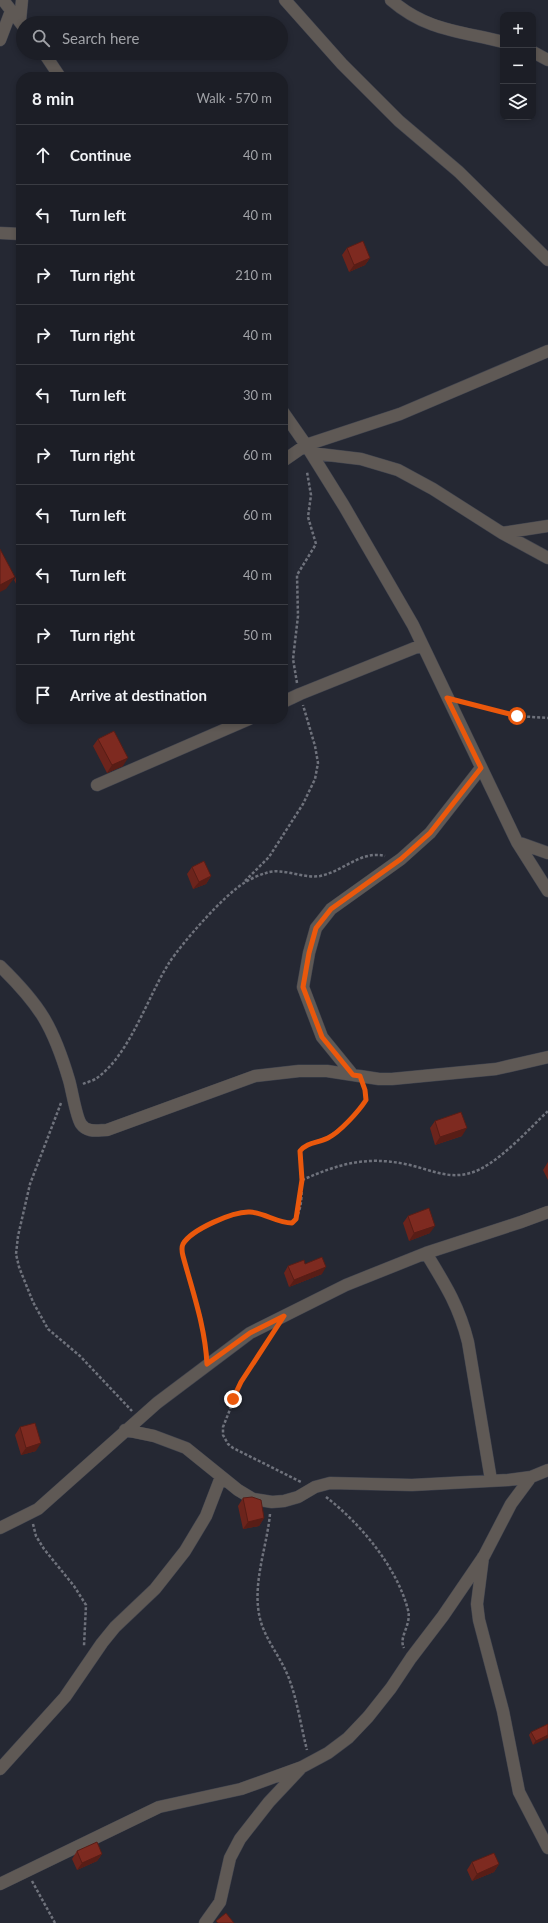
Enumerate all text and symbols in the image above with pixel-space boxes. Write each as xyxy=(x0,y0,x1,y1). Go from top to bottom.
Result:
map controls xyxy=(500,12,536,120)
button: + xyxy=(500,12,536,48)
search box xyxy=(16,16,288,60)
icon: search xyxy=(30,27,52,49)
text: Search here xyxy=(62,29,139,47)
button: − xyxy=(500,48,536,84)
button: layers xyxy=(500,84,536,120)
text: 8 min xyxy=(32,88,74,109)
text: Walk · 570 m xyxy=(196,90,272,106)
icon: ahead xyxy=(32,144,54,166)
text: Continue xyxy=(70,146,131,164)
text: 40 m xyxy=(243,147,272,163)
icon: left xyxy=(32,204,54,226)
text: Turn left xyxy=(70,206,126,224)
text: 40 m xyxy=(243,207,272,223)
icon: right xyxy=(32,264,54,286)
text: Turn right xyxy=(70,266,135,284)
text: 210 m xyxy=(235,267,272,283)
icon: right xyxy=(32,324,54,346)
text: Turn right xyxy=(70,326,135,344)
text: 40 m xyxy=(243,327,272,343)
icon: left xyxy=(32,384,54,406)
text: Turn left xyxy=(70,386,126,404)
text: 30 m xyxy=(243,387,272,403)
icon: right xyxy=(32,444,54,466)
text: Turn right xyxy=(70,446,135,464)
text: 60 m xyxy=(243,447,272,463)
icon: left xyxy=(32,504,54,526)
text: Turn left xyxy=(70,506,126,524)
text: 60 m xyxy=(243,507,272,523)
icon: left xyxy=(32,564,54,586)
text: Turn left xyxy=(70,566,126,584)
text: 40 m xyxy=(243,567,272,583)
icon: right xyxy=(32,624,54,646)
text: Turn right xyxy=(70,626,135,644)
text: 50 m xyxy=(243,627,272,643)
icon: arrive xyxy=(32,684,54,706)
text: Arrive at destination xyxy=(70,686,207,704)
route start xyxy=(508,707,526,725)
route end xyxy=(224,1390,242,1408)

